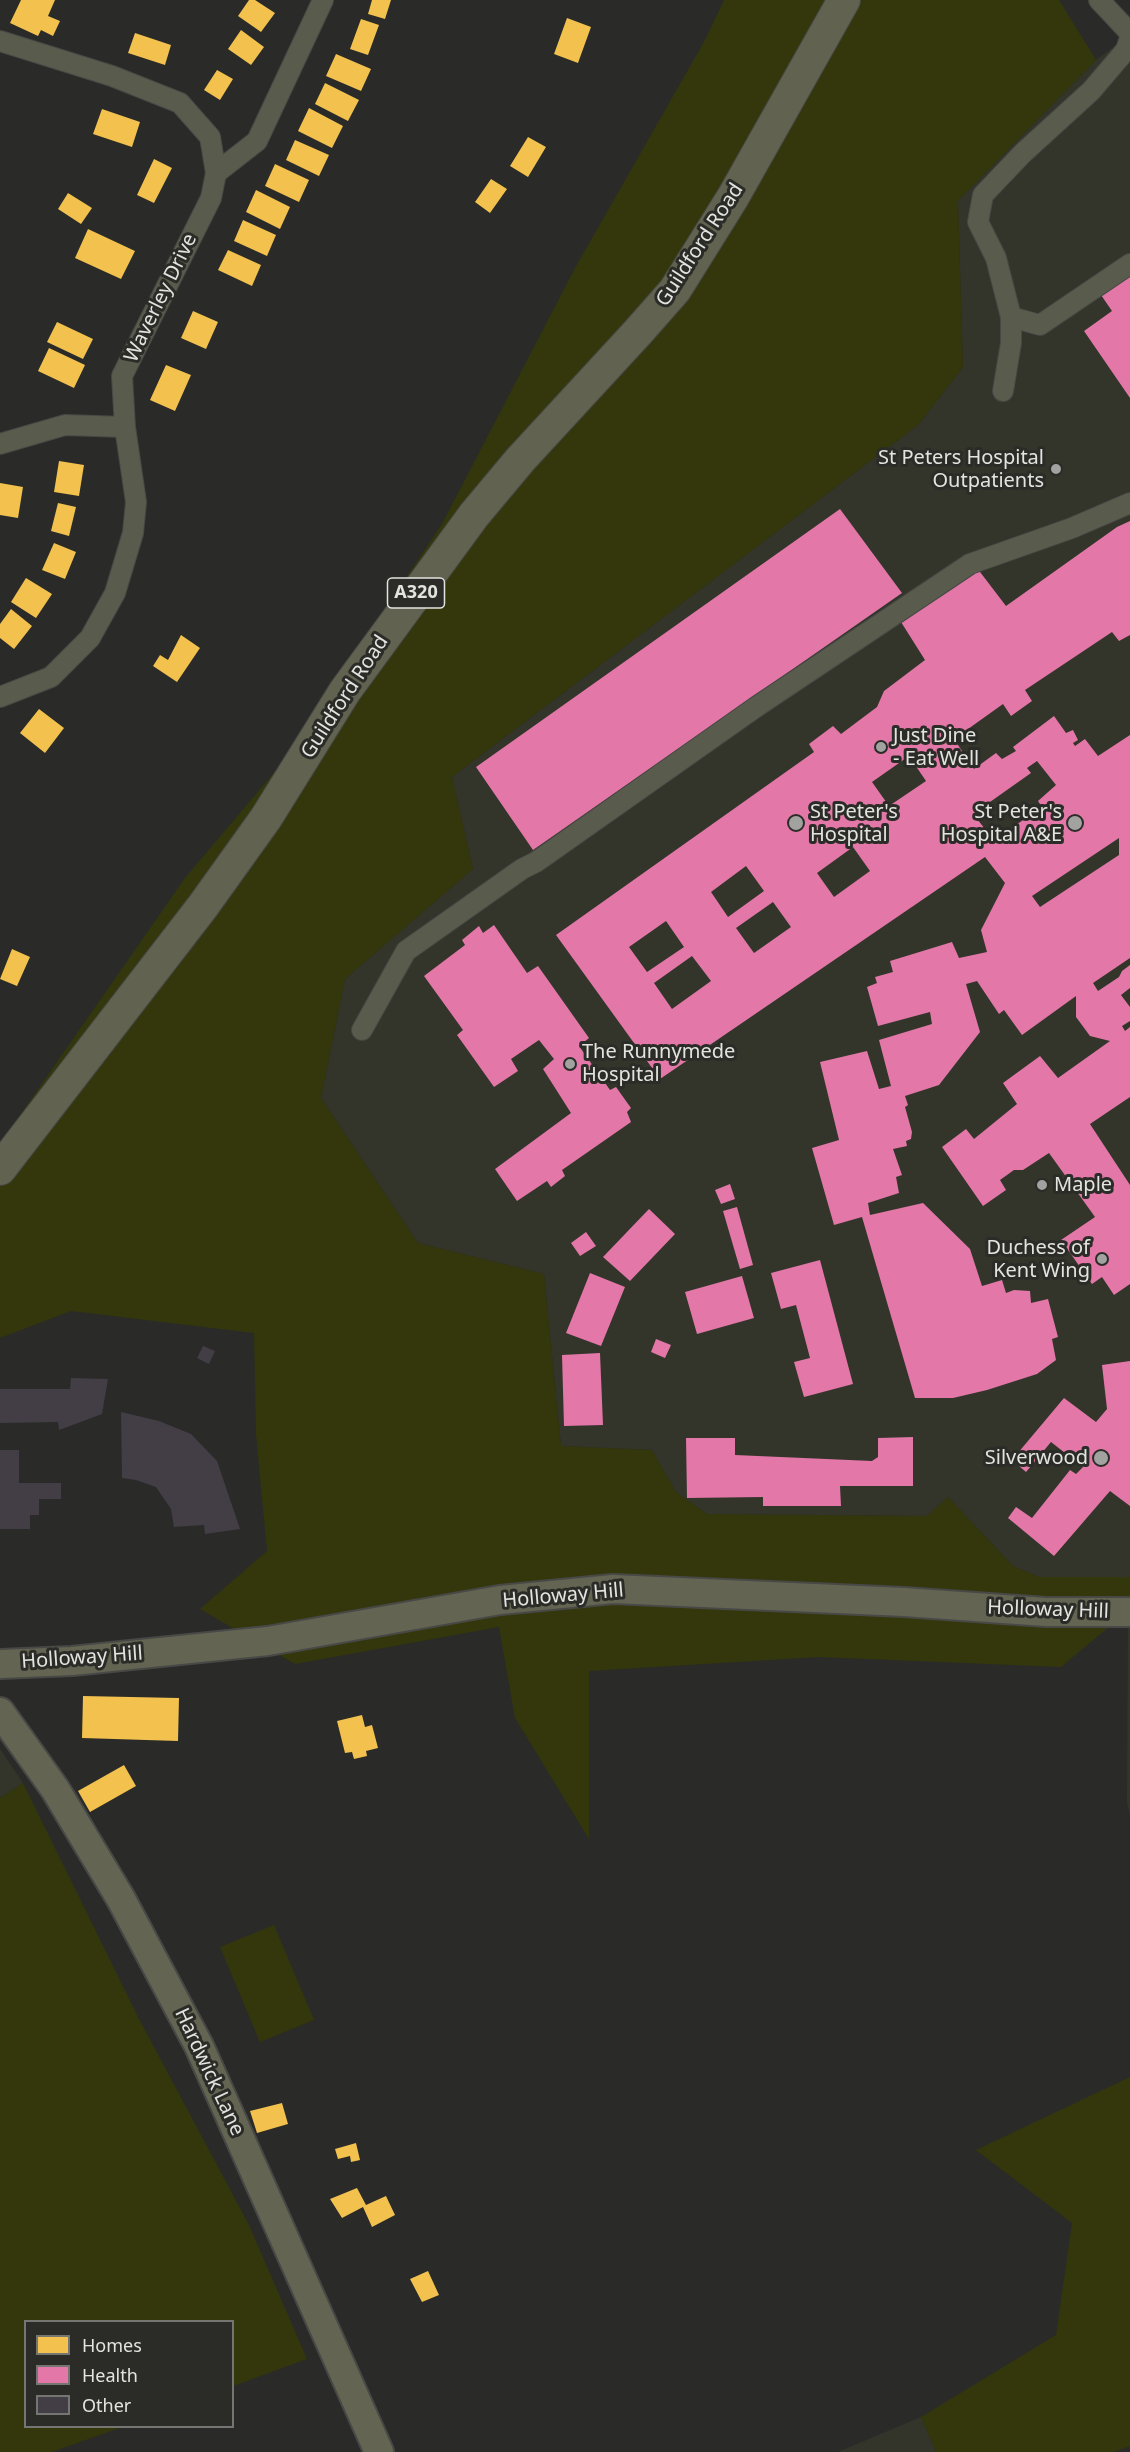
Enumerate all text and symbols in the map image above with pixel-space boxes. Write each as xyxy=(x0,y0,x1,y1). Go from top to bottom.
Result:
street label: Guildford Road xyxy=(651,179,749,311)
street label: Waverley Drive xyxy=(120,230,202,366)
place label: St Peters Hospital Outpatients xyxy=(878,446,1044,493)
marker: St Peters Hospital Outpatients xyxy=(1049,462,1063,476)
road number: A320 xyxy=(388,578,444,608)
street label: Guildford Road xyxy=(296,631,394,763)
place label: Just Dine - Eat Well xyxy=(893,724,979,771)
marker: Just Dine - Eat Well xyxy=(874,740,888,754)
place label: St Peter's Hospital xyxy=(810,800,898,847)
place label: St Peter's Hospital A&E xyxy=(941,800,1062,847)
marker: St Peter's Hospital xyxy=(787,814,805,832)
marker: St Peter's Hospital A&E xyxy=(1066,814,1084,832)
place label: The Runnymede Hospital xyxy=(582,1040,735,1087)
marker: The Runnymede Hospital xyxy=(563,1057,577,1071)
place label: Maple xyxy=(1054,1173,1112,1197)
marker: Maple xyxy=(1035,1178,1049,1192)
place label: Duchess of Kent Wing xyxy=(986,1236,1090,1283)
marker: Duchess of Kent Wing xyxy=(1095,1252,1109,1266)
place label: Silverwood xyxy=(985,1446,1088,1470)
marker: Silverwood xyxy=(1092,1449,1110,1467)
street label: Holloway Hill xyxy=(501,1579,625,1613)
street label: Holloway Hill xyxy=(987,1596,1109,1624)
street label: Holloway Hill xyxy=(21,1642,143,1674)
street label: Hardwick Lane xyxy=(169,2004,249,2140)
legend xyxy=(24,2320,234,2428)
text: Homes xyxy=(82,2333,142,2357)
text: Health xyxy=(82,2363,138,2387)
text: Other xyxy=(82,2393,131,2417)

